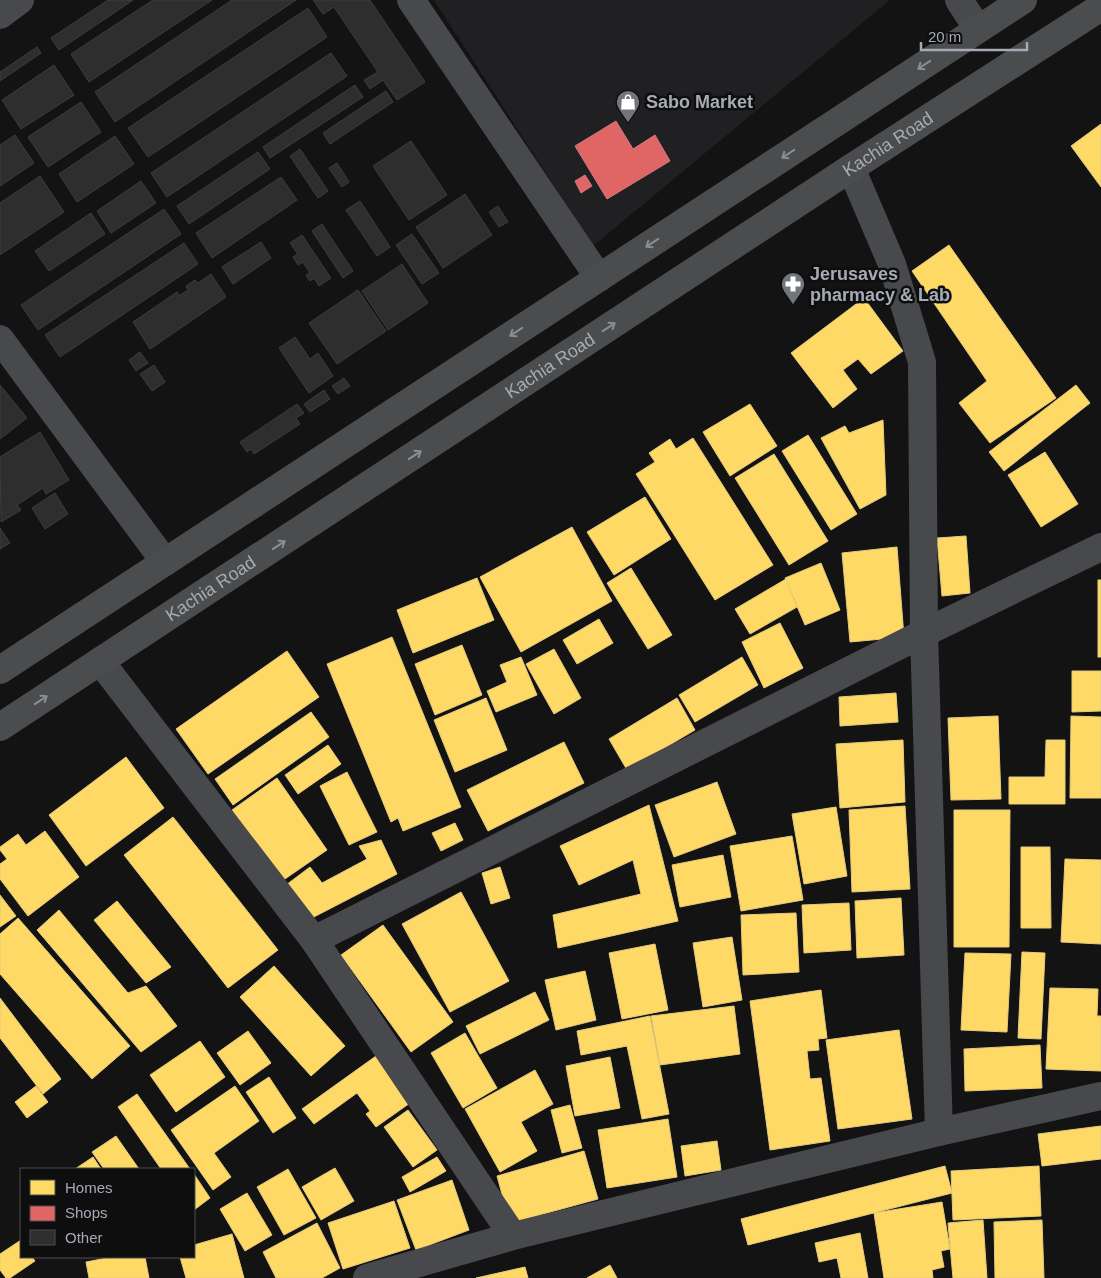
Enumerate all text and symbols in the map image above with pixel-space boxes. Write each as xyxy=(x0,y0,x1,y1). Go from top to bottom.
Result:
scale bar xyxy=(921,20,1027,52)
text: 20 m xyxy=(928,28,961,45)
one-way arrow xyxy=(917,60,931,70)
shop icon: Sabo Market xyxy=(615,89,641,123)
place label: Sabo Market xyxy=(646,92,753,112)
street label: Kachia Road xyxy=(839,108,937,181)
one-way arrow xyxy=(781,149,795,159)
one-way arrow xyxy=(645,238,659,248)
place label: Jerusaves pharmacy & Lab xyxy=(810,264,950,305)
pharmacy icon: Jerusaves pharmacy & Lab xyxy=(780,271,806,305)
one-way arrow xyxy=(602,322,616,332)
one-way arrow xyxy=(509,327,523,337)
street label: Kachia Road xyxy=(501,329,599,402)
one-way arrow xyxy=(408,450,422,460)
one-way arrow xyxy=(272,539,286,549)
street label: Kachia Road xyxy=(162,552,259,625)
one-way arrow xyxy=(33,695,47,705)
legend xyxy=(20,1168,195,1258)
text: Homes xyxy=(65,1179,113,1196)
text: Shops xyxy=(65,1204,108,1221)
text: Other xyxy=(65,1229,103,1246)

